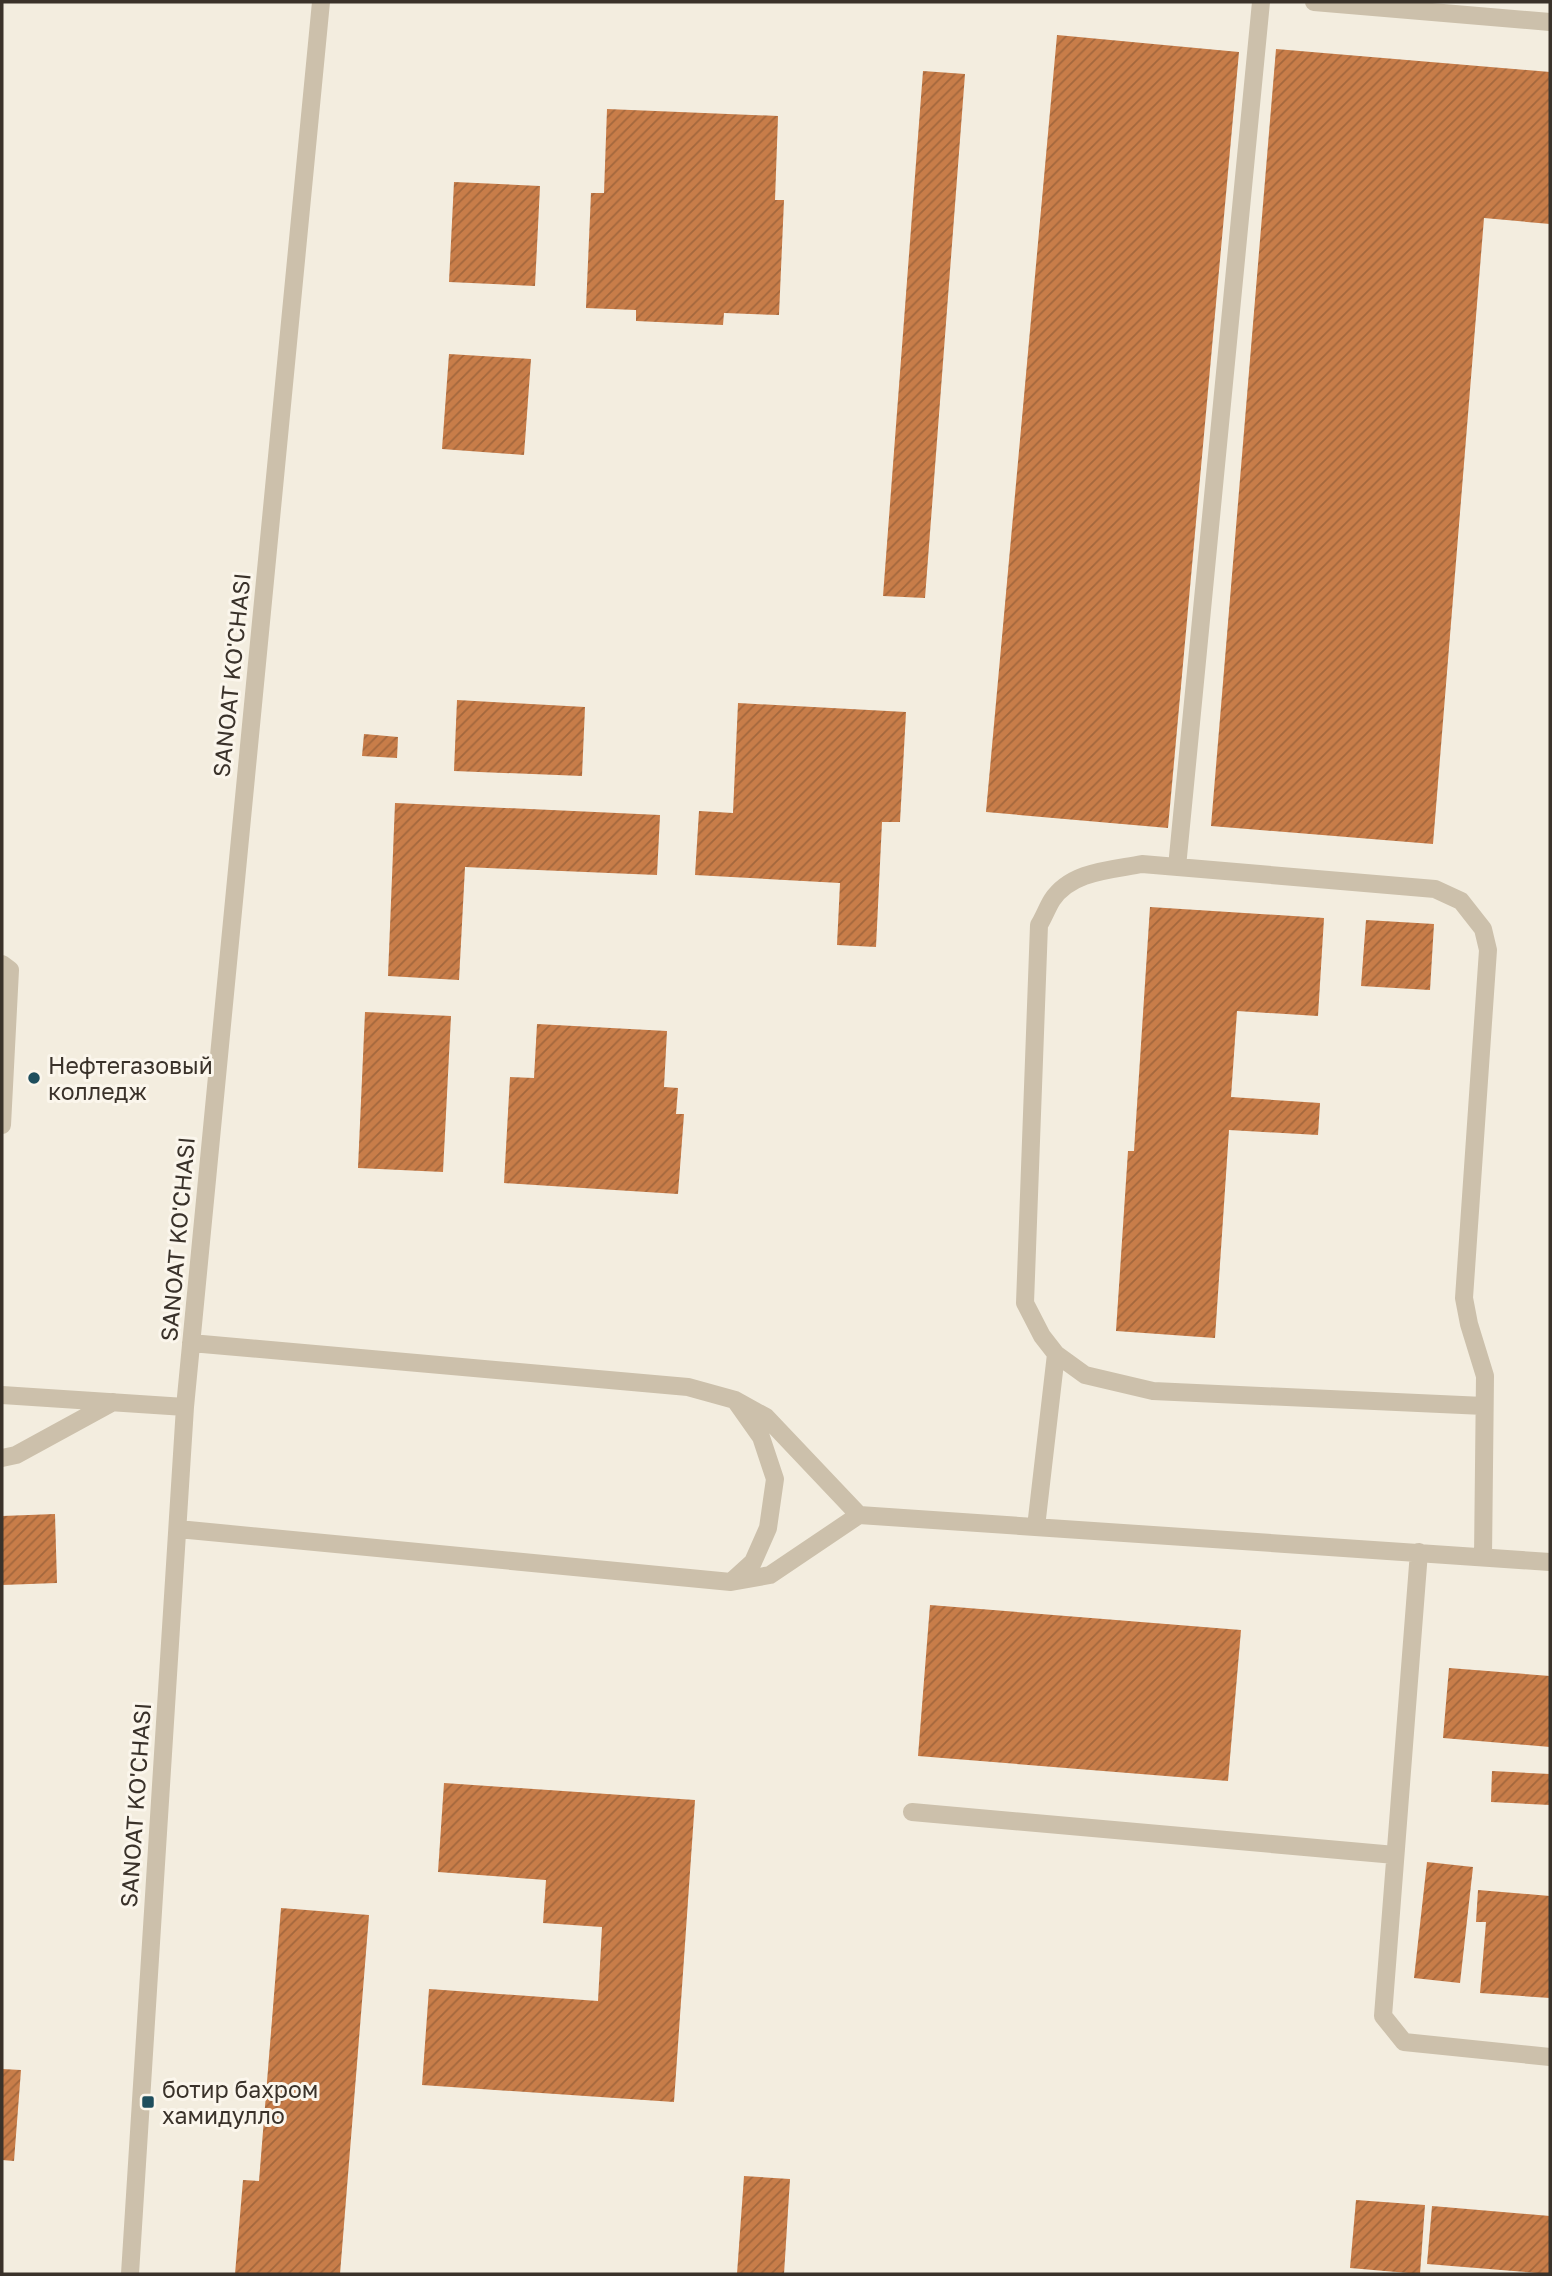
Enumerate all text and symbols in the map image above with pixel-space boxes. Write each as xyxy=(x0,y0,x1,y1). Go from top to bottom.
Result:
street label: SANOAT KO'CHASI xyxy=(206,571,256,779)
place label: Нефтегазовый колледж xyxy=(48,1051,213,1105)
marker: Нефтегазовый колледж xyxy=(26,1070,42,1086)
street label: SANOAT KO'CHASI xyxy=(154,1136,200,1342)
street label: SANOAT KO'CHASI xyxy=(114,1702,156,1908)
place label: ботир бахром хамидулло xyxy=(162,2075,318,2129)
marker: ботир бахром хамидулло xyxy=(140,2094,156,2110)

